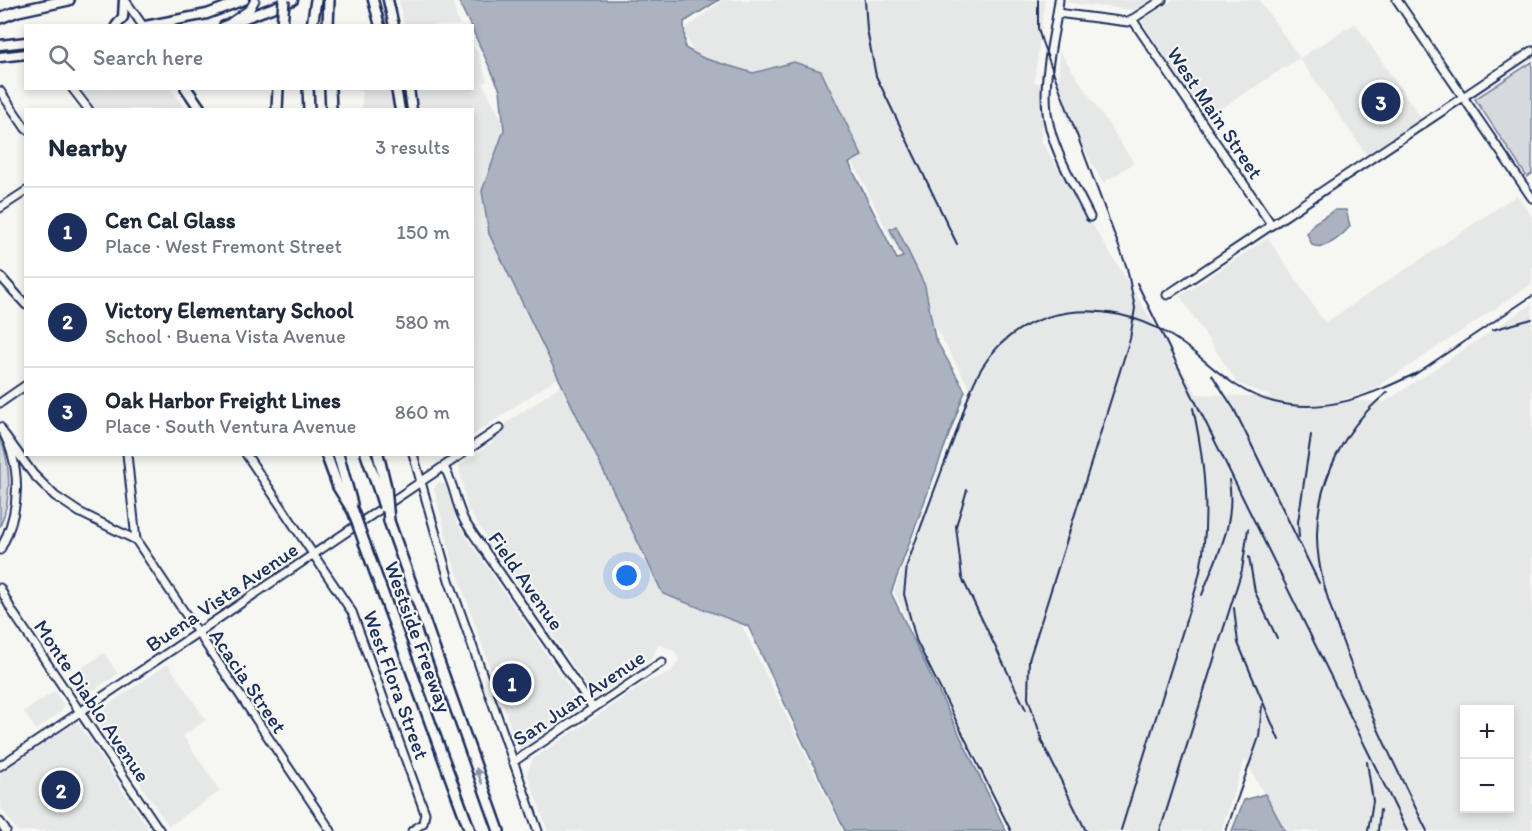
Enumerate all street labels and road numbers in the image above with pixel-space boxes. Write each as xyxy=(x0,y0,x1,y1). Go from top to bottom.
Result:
street label: West Main Street xyxy=(1162,42,1269,184)
street label: Field Avenue xyxy=(483,527,570,635)
street label: Buena Vista Avenue xyxy=(141,536,303,657)
street label: Westside Freeway xyxy=(379,558,458,716)
street label: West Flora Street xyxy=(358,607,435,763)
street label: Monte Diablo Avenue xyxy=(29,615,156,787)
street label: Acacia Street xyxy=(204,624,293,738)
street label: San Juan Avenue xyxy=(508,644,650,751)

